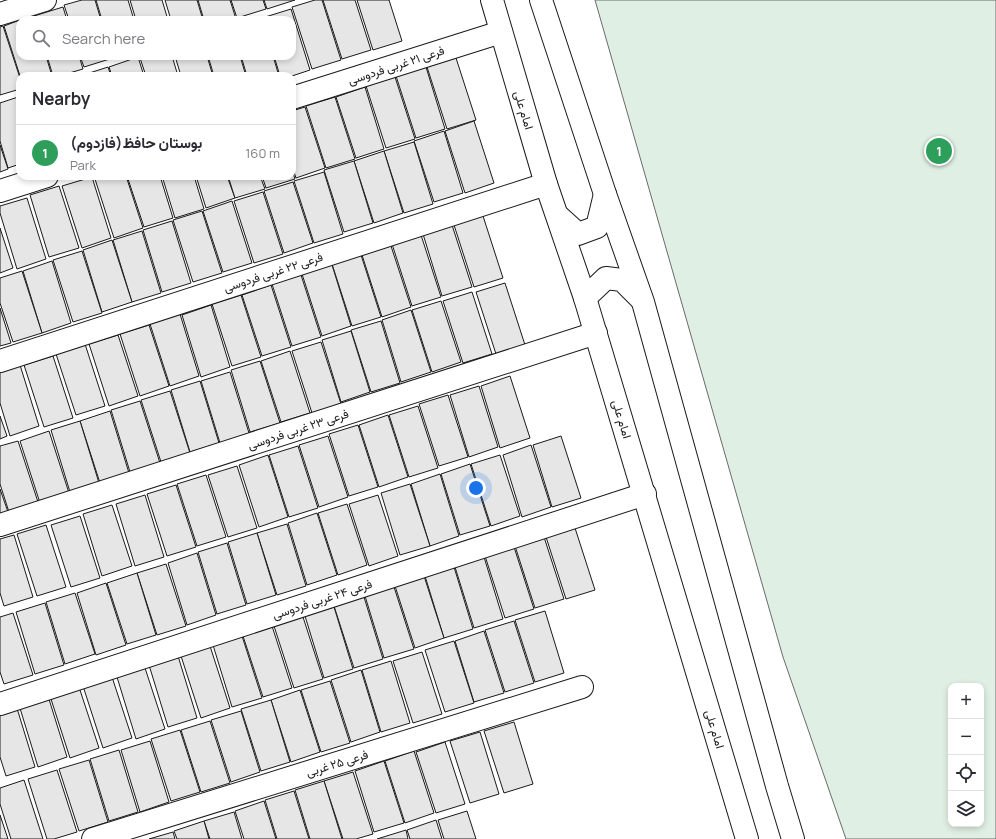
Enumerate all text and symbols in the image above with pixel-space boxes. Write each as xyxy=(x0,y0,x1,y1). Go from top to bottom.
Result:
search box xyxy=(16,16,296,60)
icon: search xyxy=(30,27,52,49)
text: Search here xyxy=(62,28,145,49)
street label: فرعی ۲۱ غربی فردوسی xyxy=(345,41,447,89)
text: Nearby xyxy=(32,87,90,110)
street label: امام علی xyxy=(510,89,538,131)
text: بوستان حافظ(فازدوم) xyxy=(70,132,202,153)
pin: 1 xyxy=(926,136,952,166)
text: 1 xyxy=(42,144,48,162)
text: 160 m xyxy=(245,144,280,162)
text: Park xyxy=(70,156,96,174)
street label: فرعی ۲۲ غربی فردوسی xyxy=(221,248,325,296)
street label: امام علی xyxy=(608,398,636,440)
street label: فرعی ۲۳ غربی فردوسی xyxy=(245,405,351,453)
your location xyxy=(466,478,486,498)
street label: فرعی ۲۴ غربی فردوسی xyxy=(270,575,374,623)
map controls xyxy=(948,683,984,827)
button: + xyxy=(948,683,984,719)
street label: امام علی xyxy=(701,708,729,750)
button: − xyxy=(948,719,984,755)
street label: فرعی ۲۵ غربی xyxy=(304,745,370,781)
button: locate xyxy=(948,755,984,791)
button: layers xyxy=(948,791,984,827)

